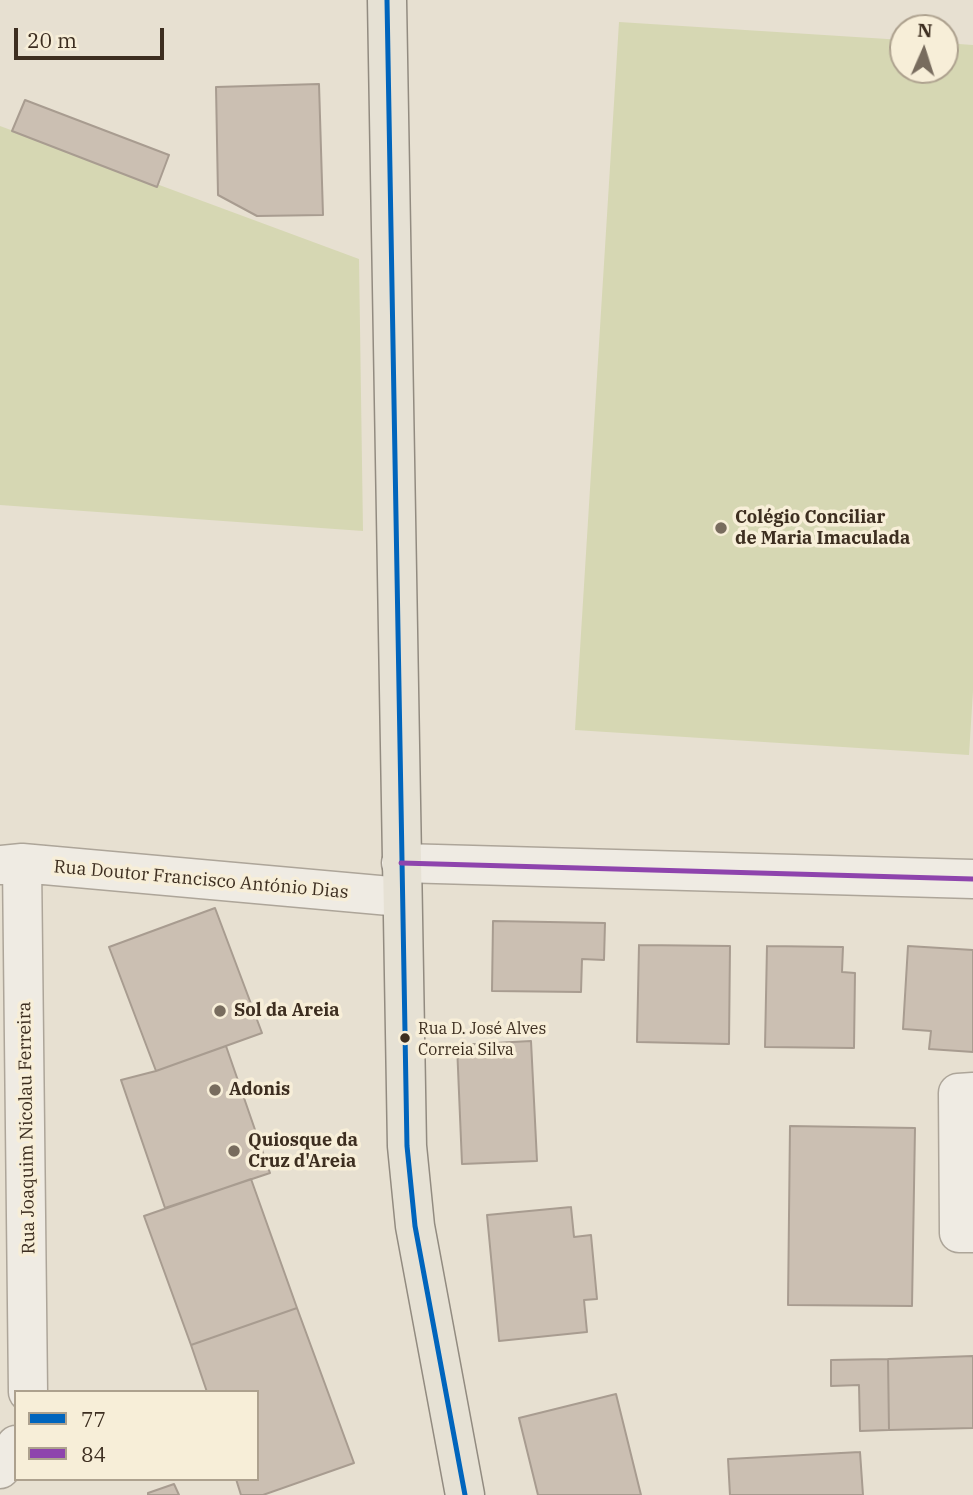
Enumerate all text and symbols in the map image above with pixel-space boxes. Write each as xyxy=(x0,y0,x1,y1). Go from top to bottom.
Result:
scale bar xyxy=(18,14,168,58)
north arrow xyxy=(889,14,959,84)
text: N xyxy=(917,18,933,42)
text: 20 m xyxy=(27,26,77,54)
place label: Colégio Conciliar de Maria Imaculada xyxy=(735,507,910,550)
marker: Colégio Conciliar de Maria Imaculada xyxy=(713,520,729,536)
street label: Rua Doutor Francisco António Dias xyxy=(53,856,349,904)
place label: Sol da Areia xyxy=(234,1000,340,1022)
street label: Rua Joaquim Nicolau Ferreira xyxy=(14,1001,40,1255)
marker: Sol da Areia xyxy=(212,1003,228,1019)
place label: Rua D. José Alves Correia Silva xyxy=(418,1019,546,1057)
marker: Rua D. José Alves Correia Silva xyxy=(398,1031,412,1045)
place label: Adonis xyxy=(229,1079,290,1101)
marker: Adonis xyxy=(207,1082,223,1098)
place label: Quiosque da Cruz d'Areia xyxy=(248,1130,358,1172)
marker: Quiosque da Cruz d'Areia xyxy=(226,1143,242,1159)
legend xyxy=(14,1390,259,1481)
text: 77 xyxy=(81,1405,106,1433)
text: 84 xyxy=(81,1440,106,1468)

